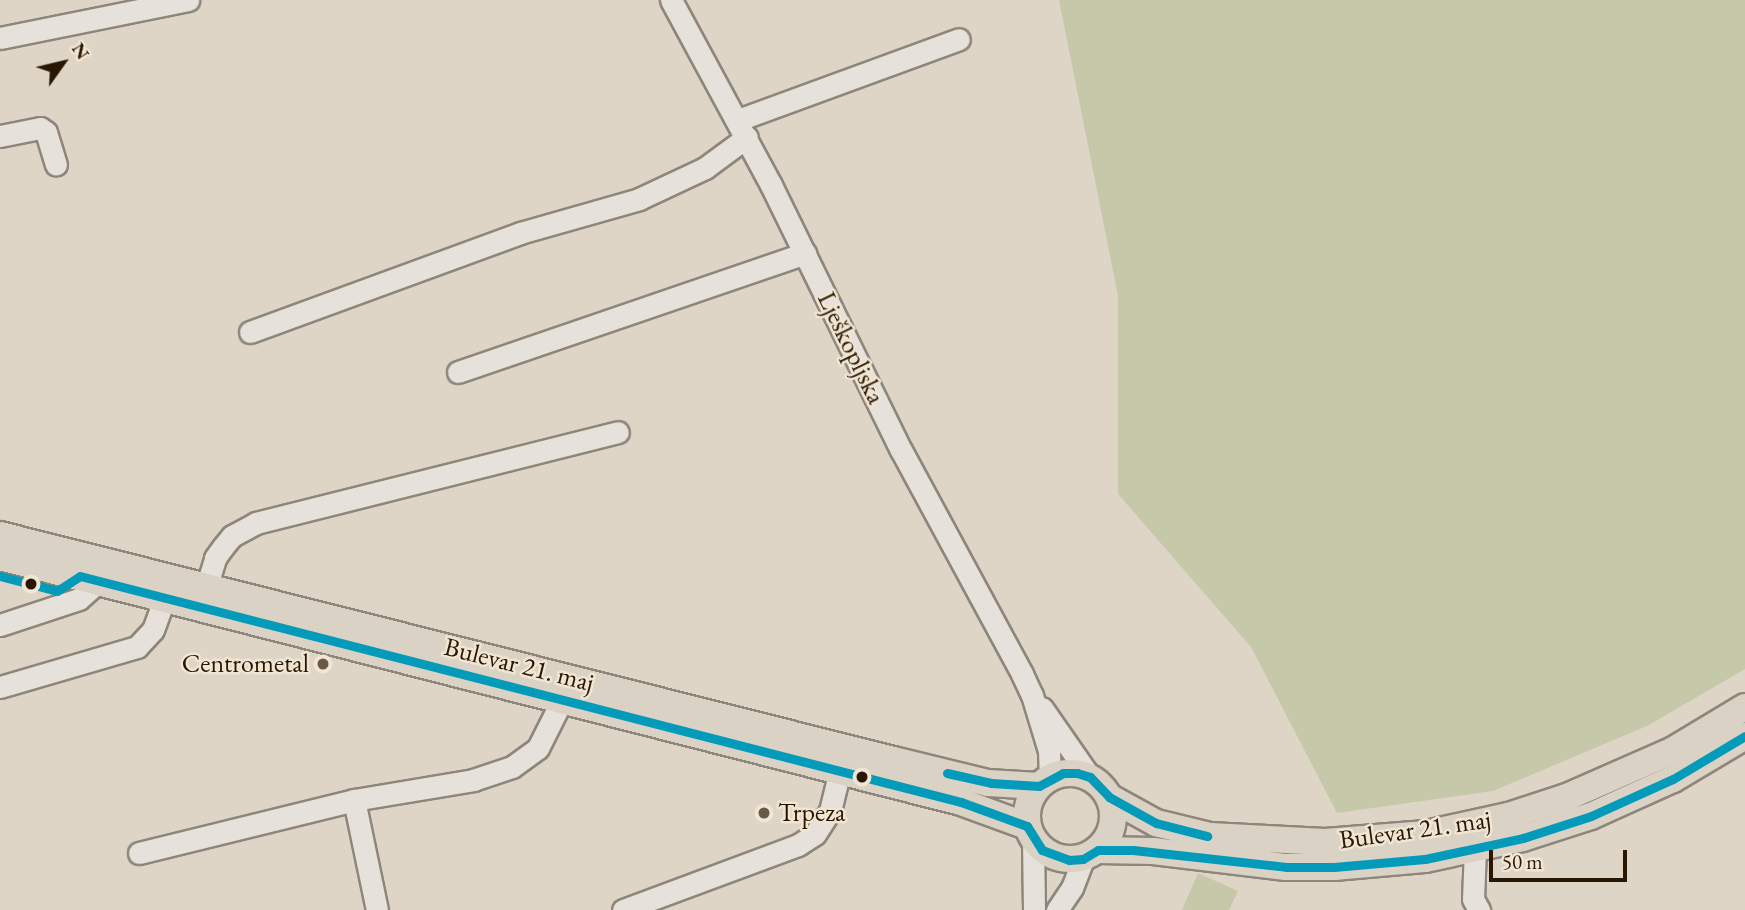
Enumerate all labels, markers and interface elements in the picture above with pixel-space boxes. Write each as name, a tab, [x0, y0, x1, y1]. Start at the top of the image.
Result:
north arrow	[28, 28, 98, 98]
text: N	[66, 38, 95, 64]
street label: Lješkopljska	[810, 287, 892, 409]
unlabelled marker	[24, 577, 38, 591]
street label: Bulevar 21. maj	[441, 631, 597, 699]
place label: Centrometal	[182, 648, 309, 680]
marker: Centrometal	[315, 656, 331, 672]
unlabelled marker	[855, 770, 869, 784]
place label: Trpeza	[778, 797, 845, 829]
street label: Bulevar 21. maj	[1337, 804, 1493, 856]
marker: Trpeza	[756, 805, 772, 821]
scale bar	[1493, 836, 1631, 880]
text: 50 m	[1502, 848, 1543, 875]

